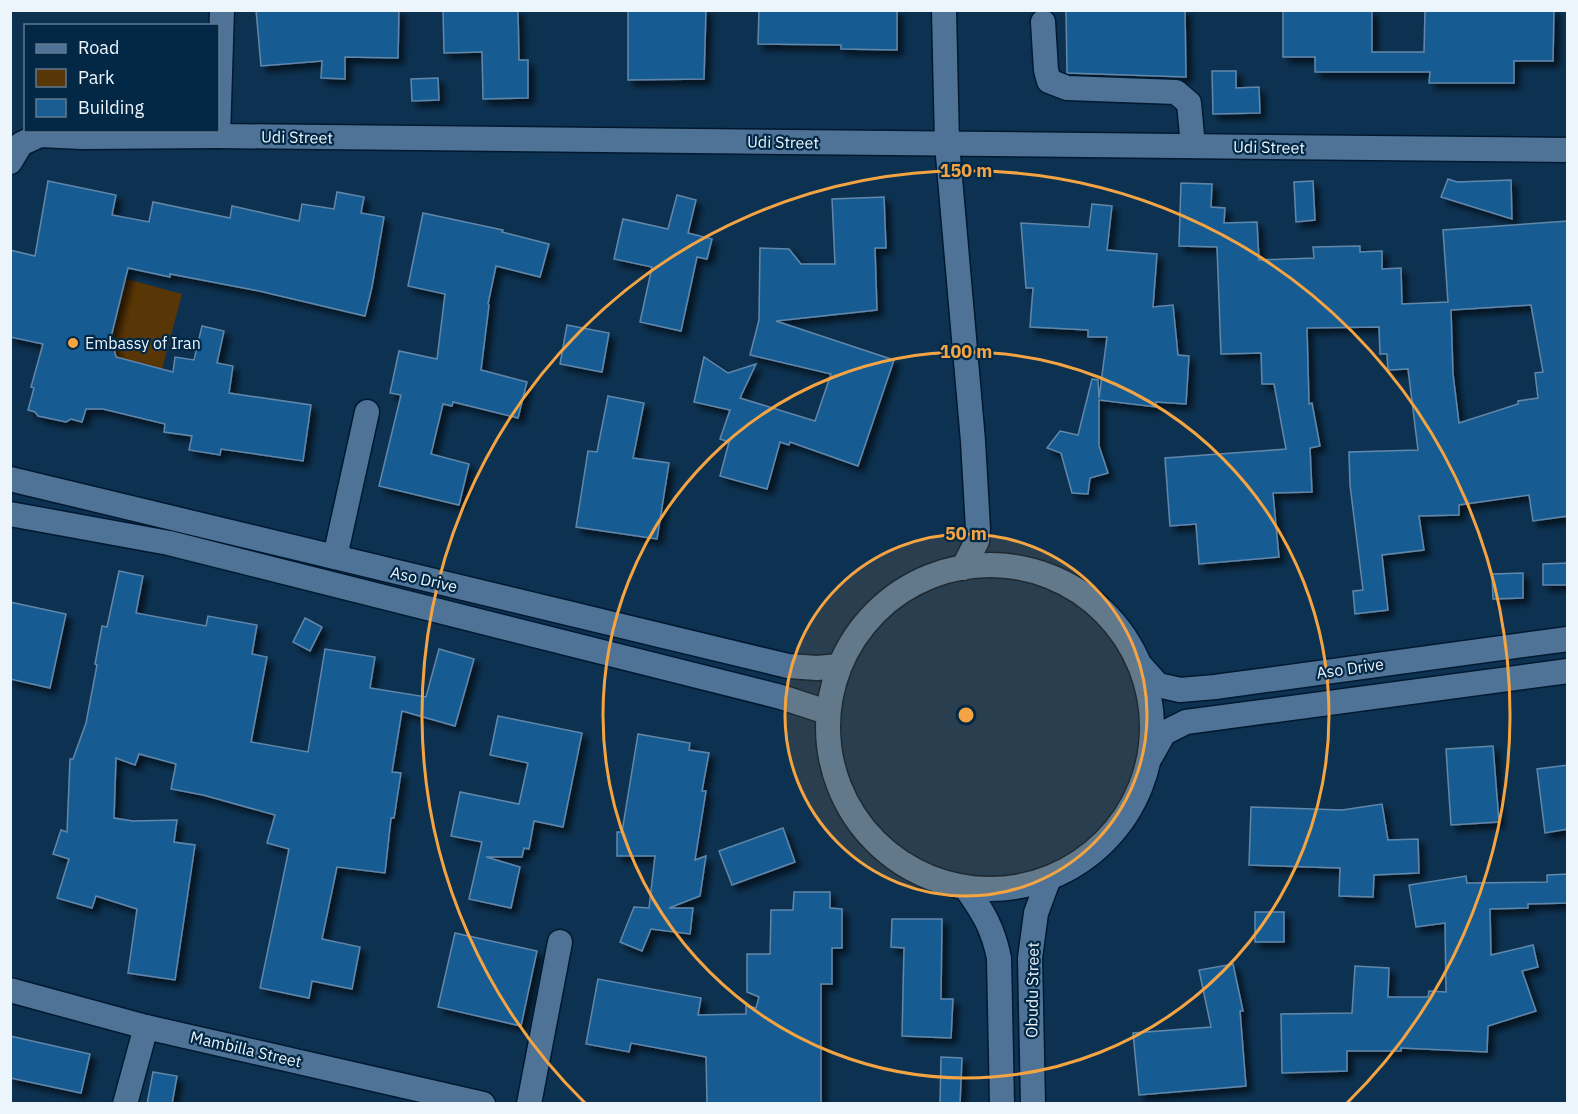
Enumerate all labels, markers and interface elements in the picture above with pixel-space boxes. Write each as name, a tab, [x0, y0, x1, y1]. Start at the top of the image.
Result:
legend	[24, 24, 219, 132]
text: Road	[78, 36, 119, 59]
text: Park	[78, 66, 115, 89]
text: Building	[78, 96, 145, 119]
street label: Udi Street	[261, 126, 333, 148]
street label: Udi Street	[747, 131, 819, 153]
street label: Udi Street	[1233, 136, 1305, 158]
text: 150 m	[940, 159, 992, 182]
place label: Embassy of Iran	[85, 333, 201, 353]
marker: Embassy of Iran	[66, 336, 80, 350]
text: 100 m	[940, 340, 992, 363]
text: 50 m	[945, 522, 987, 545]
street label: Aso Drive	[389, 562, 460, 596]
street label: Aso Drive	[1315, 653, 1385, 683]
centre of rings	[956, 705, 976, 725]
street label: Obudu Street	[1021, 942, 1043, 1038]
street label: Mambilla Street	[188, 1026, 304, 1072]

